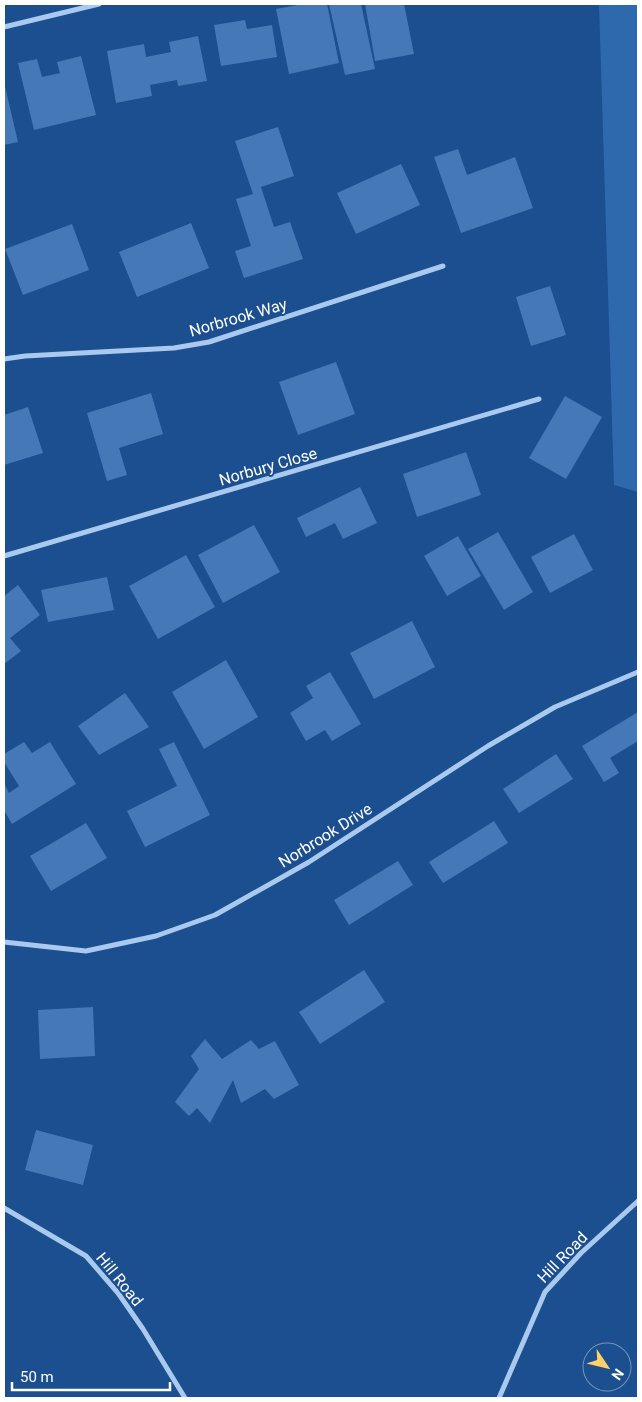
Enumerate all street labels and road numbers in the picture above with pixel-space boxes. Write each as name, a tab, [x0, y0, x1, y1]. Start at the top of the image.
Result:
street label: Norbrook Way	[187, 294, 290, 340]
street label: Norbury Close	[217, 443, 319, 490]
street label: Norbrook Drive	[275, 799, 375, 872]
street label: Hill Road	[533, 1228, 591, 1287]
street label: Hill Road	[92, 1249, 147, 1310]

